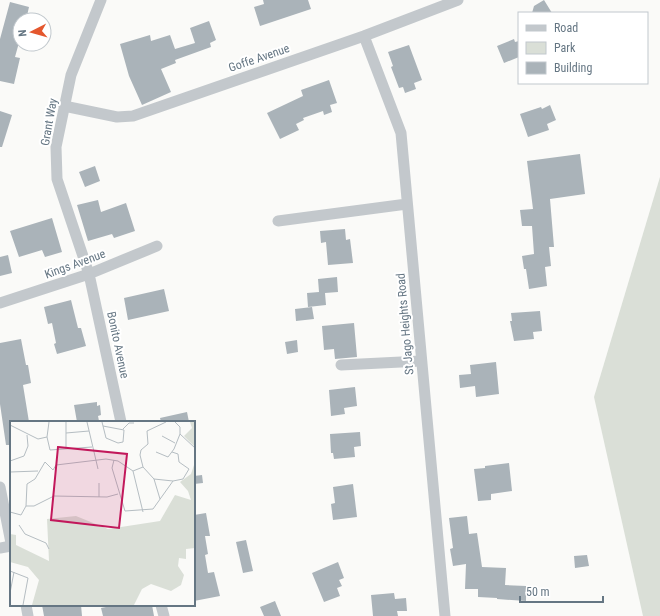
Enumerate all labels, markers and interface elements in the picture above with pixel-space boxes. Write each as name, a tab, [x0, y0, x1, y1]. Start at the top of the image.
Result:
north arrow	[12, 12, 52, 52]
legend	[518, 12, 648, 84]
text: Road	[554, 21, 578, 35]
text: N	[16, 29, 29, 37]
street label: Goffe Avenue	[227, 41, 292, 75]
text: Park	[554, 41, 576, 55]
text: Building	[554, 61, 592, 75]
street label: Grant Way	[38, 97, 60, 147]
street label: Kings Avenue	[43, 246, 108, 281]
street label: St Jago Heights Road	[394, 272, 416, 376]
street label: Bonito Avenue	[104, 310, 132, 380]
inset map	[10, 421, 195, 606]
scale bar	[520, 578, 603, 604]
text: 50 m	[526, 585, 550, 599]

